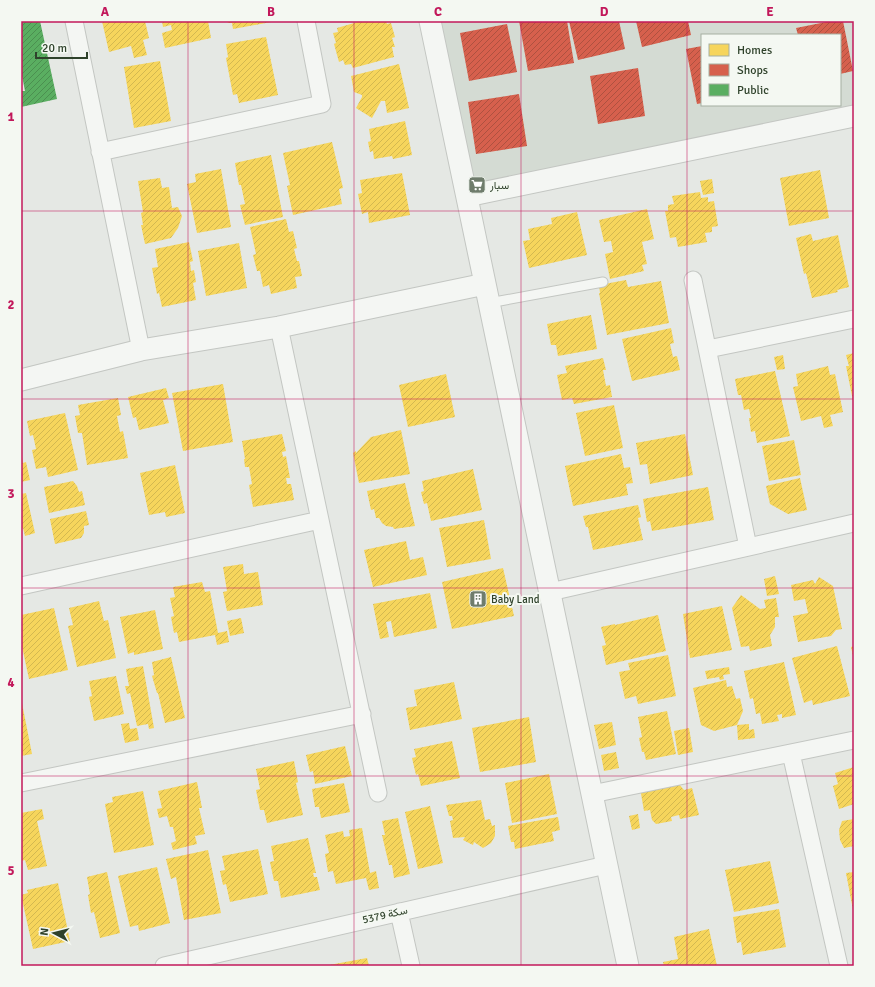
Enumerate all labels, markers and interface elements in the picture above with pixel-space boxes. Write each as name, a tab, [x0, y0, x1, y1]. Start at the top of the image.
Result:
text: A	[101, 4, 110, 20]
text: B	[267, 4, 275, 20]
text: C	[434, 4, 442, 20]
text: D	[600, 4, 609, 20]
text: E	[766, 4, 774, 20]
scale bar	[36, 34, 87, 60]
legend	[701, 34, 841, 106]
text: 20 m	[42, 41, 67, 56]
text: Homes	[737, 43, 772, 58]
text: Shops	[737, 63, 768, 78]
text: Public	[737, 83, 769, 98]
text: 1	[7, 109, 15, 125]
supermarket icon: سبار	[467, 175, 487, 195]
place label: سبار	[489, 179, 509, 192]
text: 2	[7, 297, 15, 313]
text: 3	[7, 486, 15, 502]
building icon: Baby Land	[468, 589, 488, 609]
place label: Baby Land	[491, 593, 540, 606]
text: 4	[7, 675, 15, 691]
text: 5	[7, 863, 15, 879]
street label: سكة 5379	[361, 903, 409, 927]
north arrow	[34, 913, 74, 953]
text: N	[38, 927, 51, 936]

